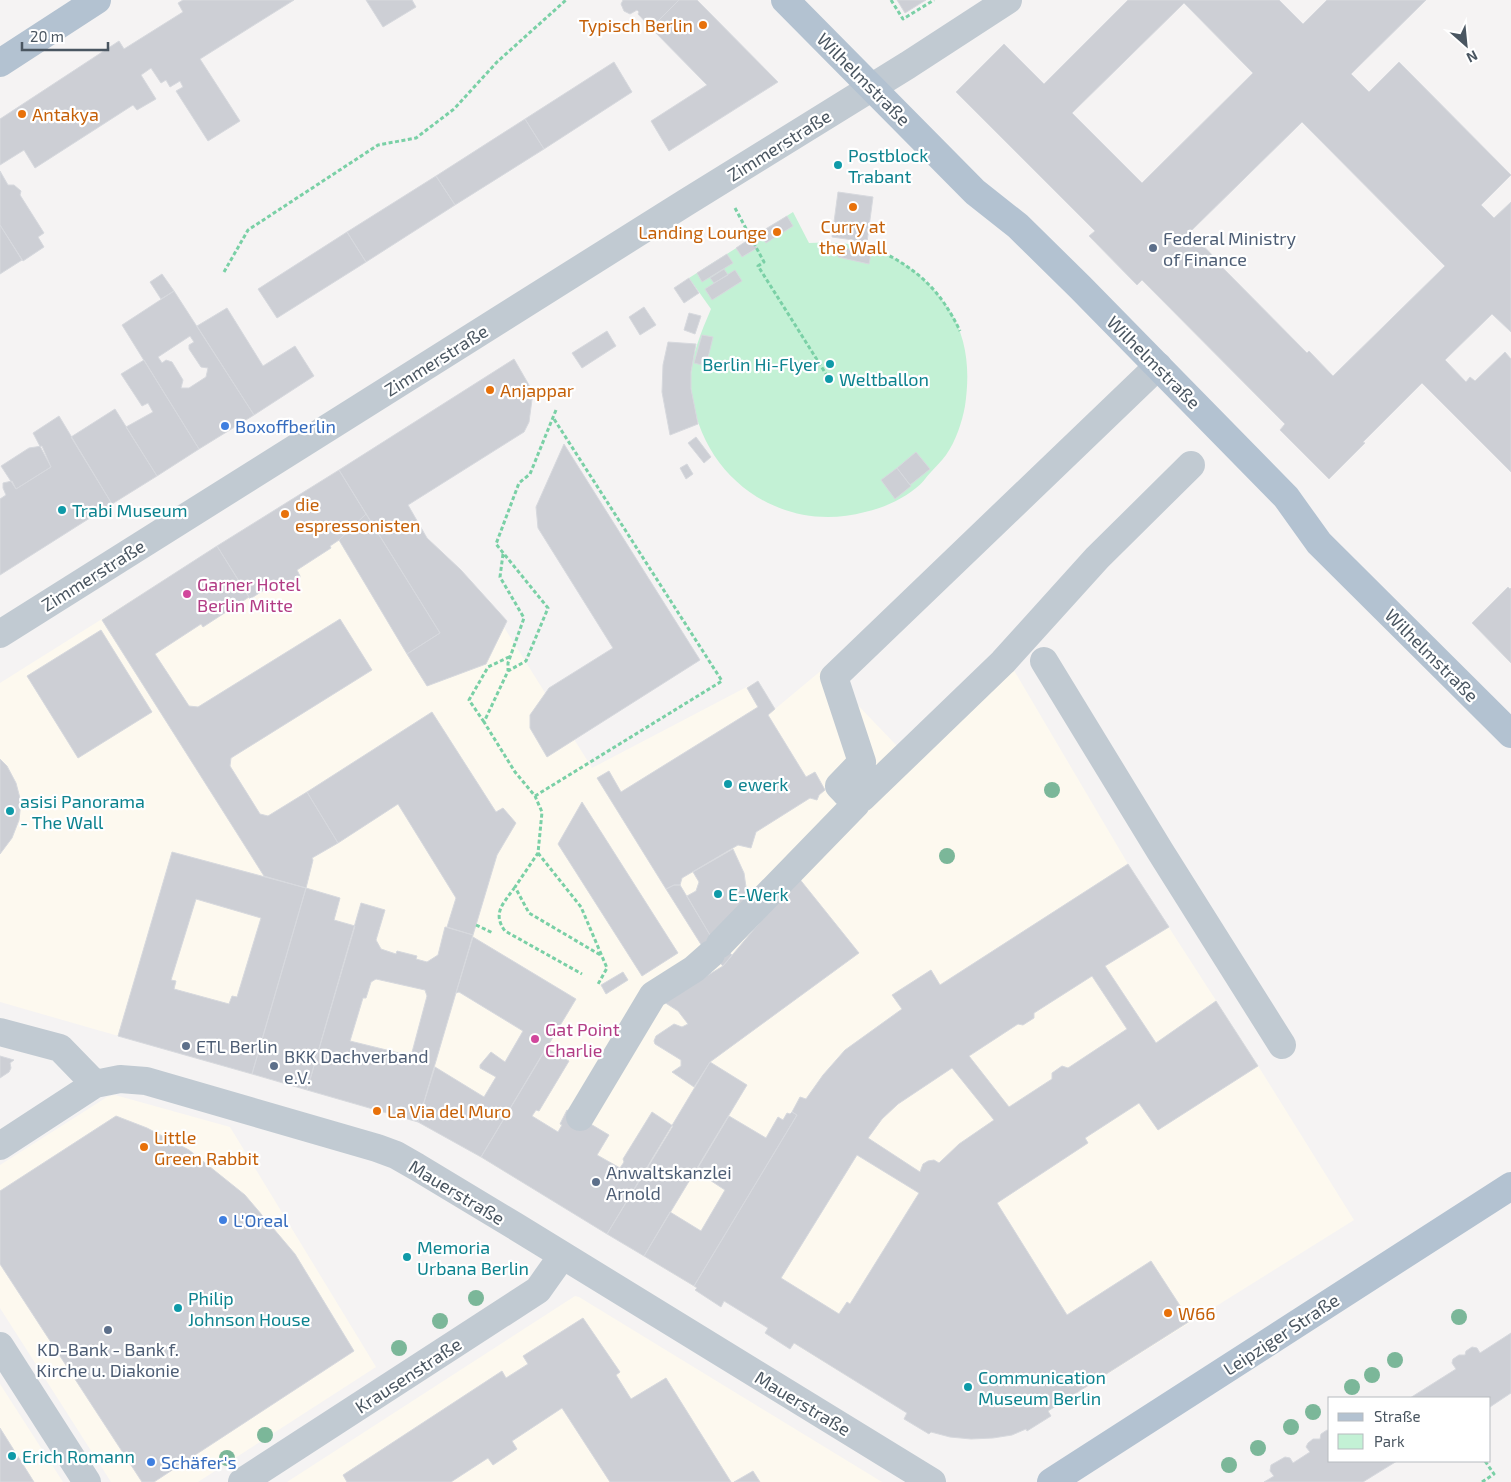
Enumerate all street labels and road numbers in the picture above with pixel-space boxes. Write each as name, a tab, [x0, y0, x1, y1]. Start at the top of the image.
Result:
street label: Wilhelmstraße	[813, 28, 915, 130]
street label: Zimmerstraße	[723, 104, 835, 186]
street label: Wilhelmstraße	[1103, 311, 1205, 413]
street label: Zimmerstraße	[380, 319, 492, 401]
street label: Zimmerstraße	[37, 534, 149, 616]
street label: Wilhelmstraße	[1381, 604, 1483, 706]
street label: Mauerstraße	[405, 1155, 509, 1229]
street label: Leipziger Straße	[1219, 1288, 1343, 1380]
street label: Krausenstraße	[351, 1333, 465, 1417]
street label: Mauerstraße	[751, 1366, 855, 1440]

